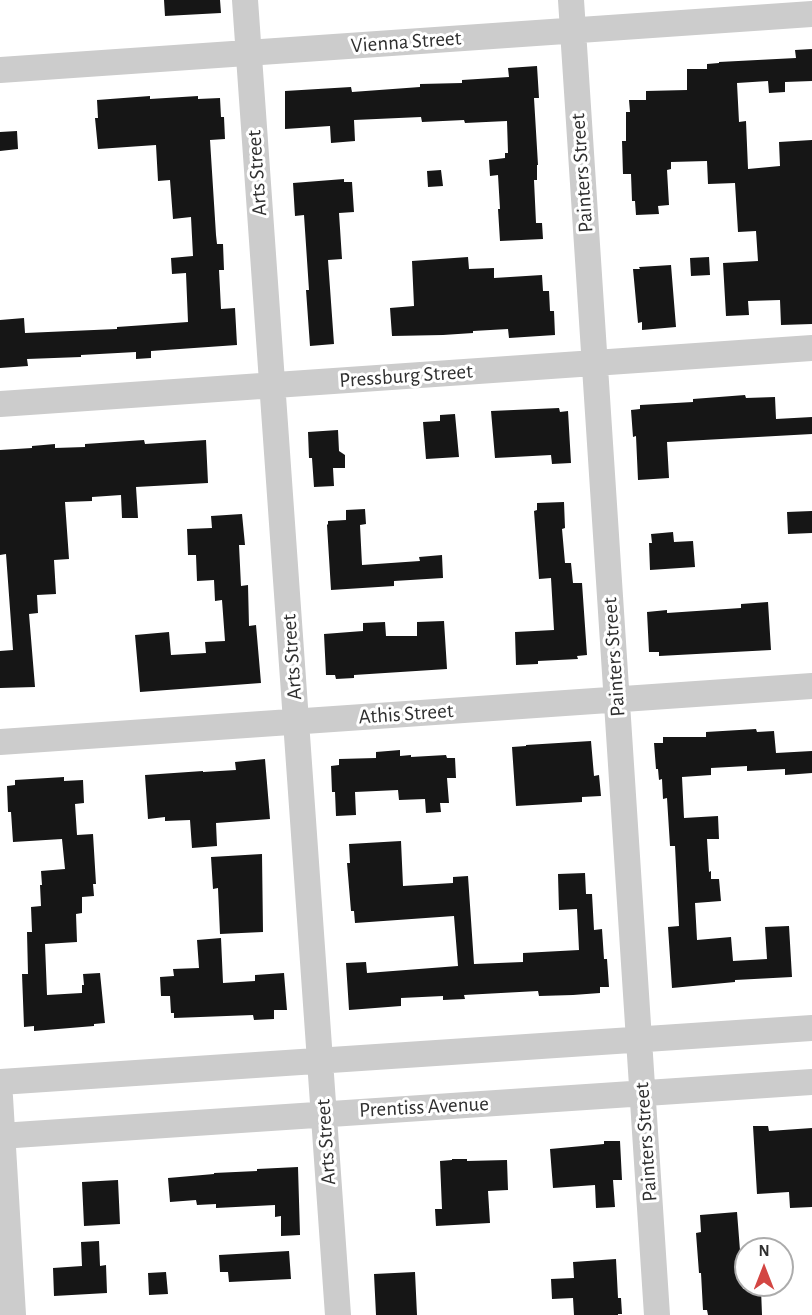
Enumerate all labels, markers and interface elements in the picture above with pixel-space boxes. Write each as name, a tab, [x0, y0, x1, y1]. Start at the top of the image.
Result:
street label: Vienna Street	[350, 26, 462, 58]
street label: Painters Street	[565, 113, 599, 233]
street label: Arts Street	[241, 129, 273, 217]
street label: Pressburg Street	[338, 359, 474, 393]
street label: Painters Street	[597, 597, 631, 717]
street label: Arts Street	[276, 613, 308, 701]
street label: Athis Street	[358, 698, 454, 730]
street label: Painters Street	[629, 1082, 663, 1202]
street label: Prentiss Avenue	[358, 1091, 490, 1123]
street label: Arts Street	[310, 1098, 342, 1186]
north arrow	[734, 1237, 794, 1297]
text: N	[758, 1243, 770, 1259]

